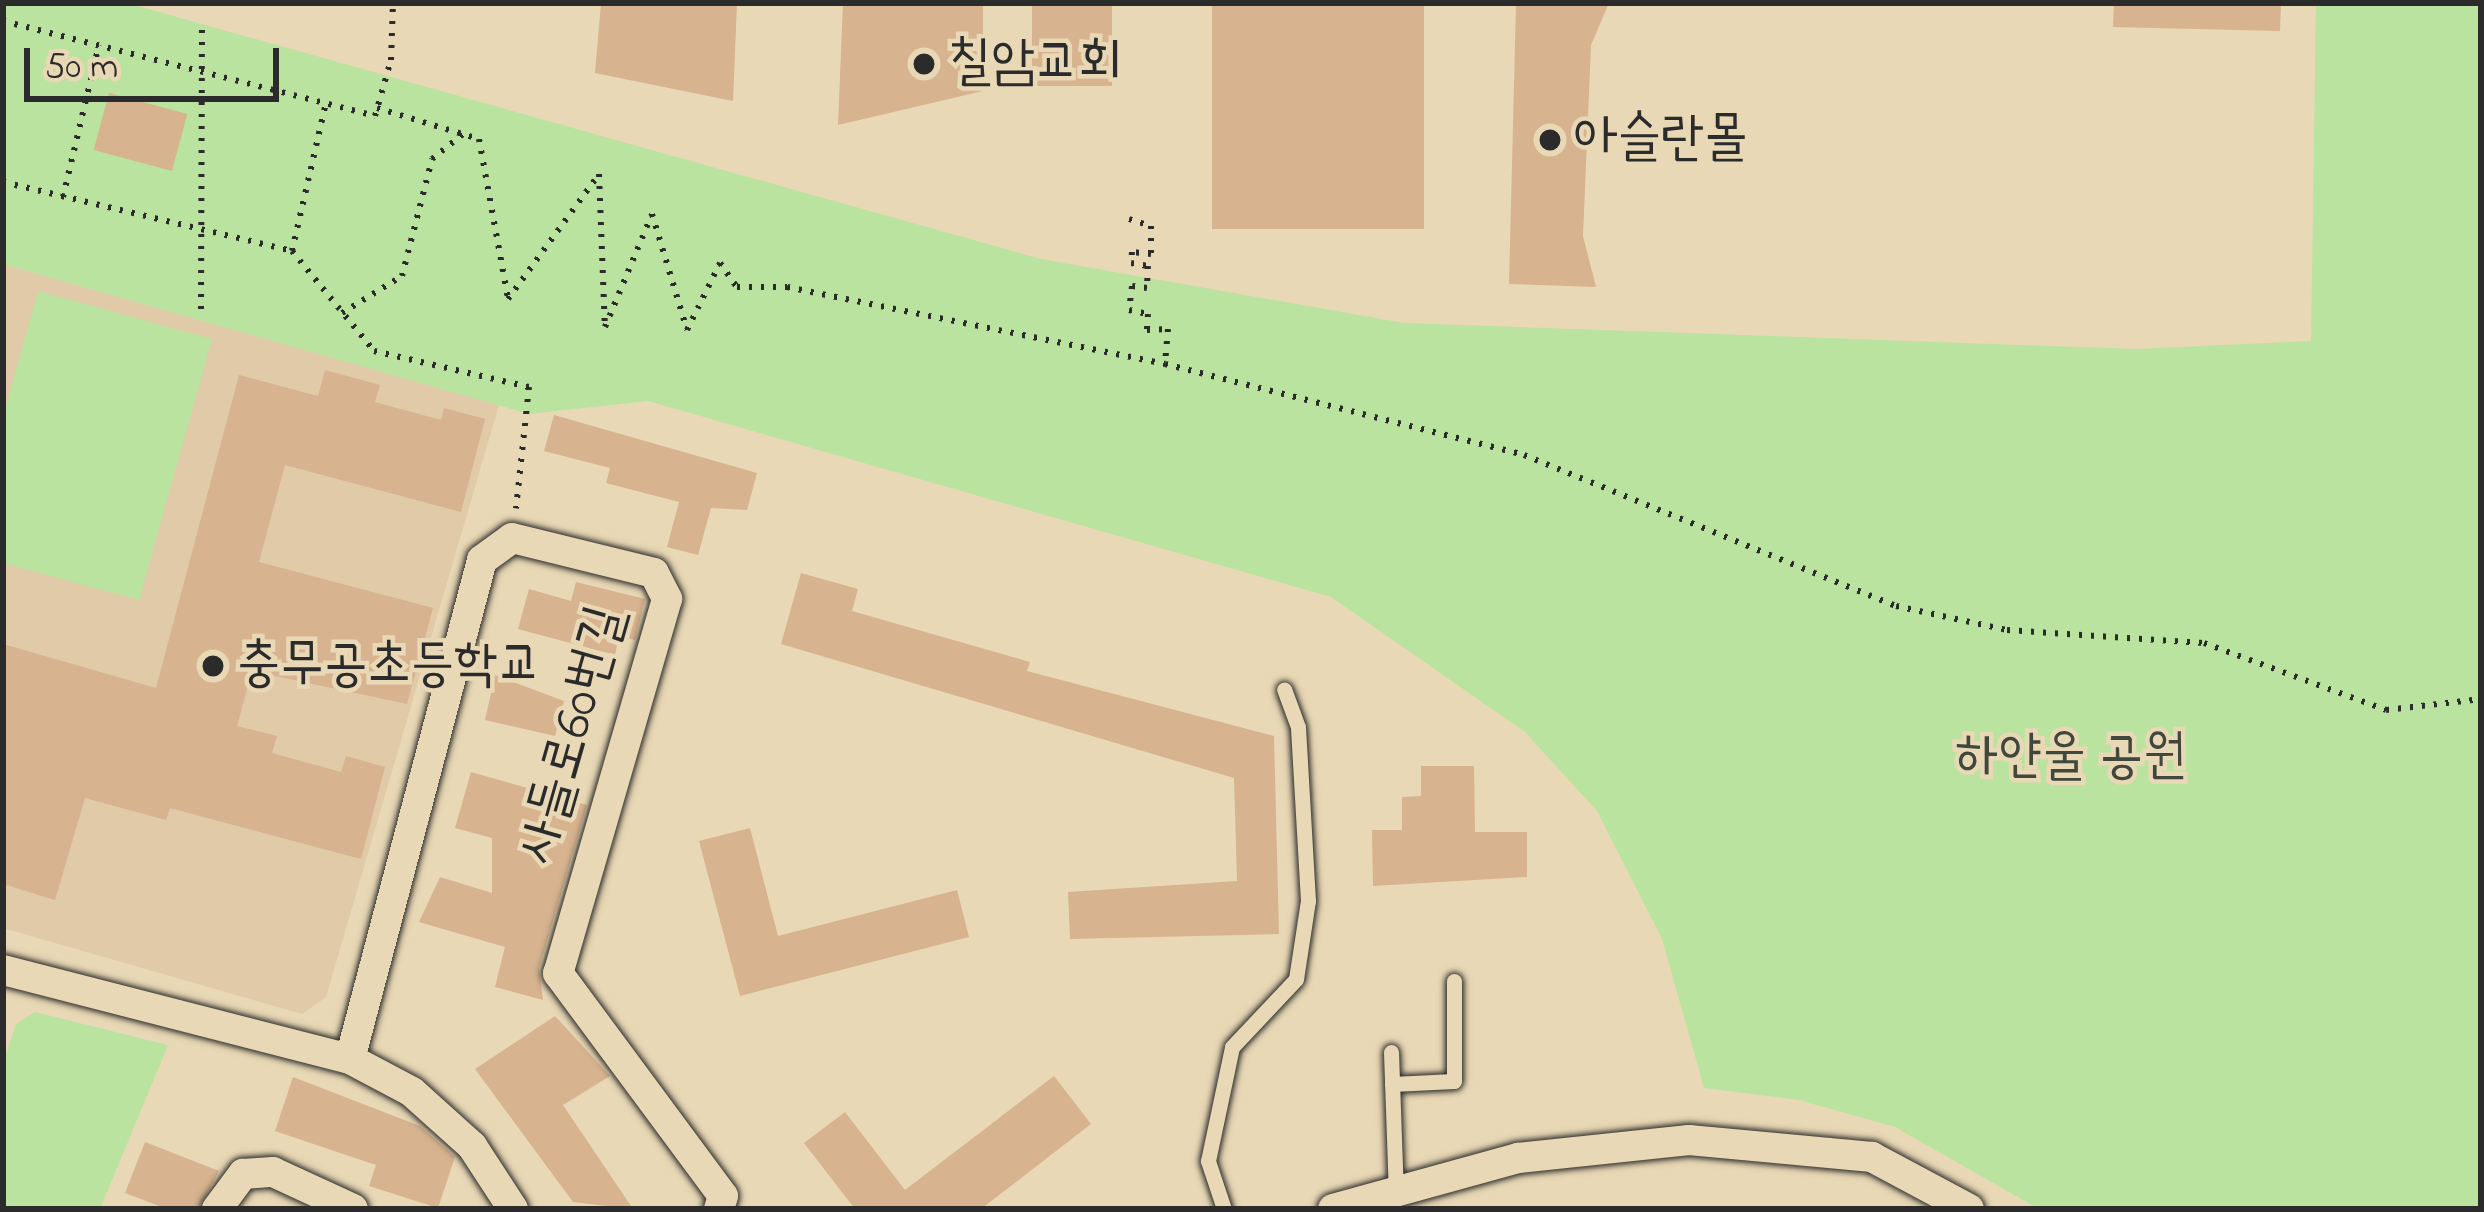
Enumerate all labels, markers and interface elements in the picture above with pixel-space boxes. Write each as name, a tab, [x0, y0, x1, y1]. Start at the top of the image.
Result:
scale bar	[30, 24, 285, 98]
place label: 칠암교회	[948, 32, 1122, 96]
text: 50 m	[45, 42, 118, 95]
marker: 칠암교회	[911, 51, 937, 77]
place label: 아슬란몰	[1574, 108, 1748, 172]
marker: 아슬란몰	[1537, 127, 1563, 153]
street label: 사들로60번길	[505, 599, 641, 871]
place label: 충무공초등학교	[237, 634, 541, 698]
marker: 충무공초등학교	[200, 653, 226, 679]
park label: 하얀울 공원	[1956, 726, 2186, 790]

